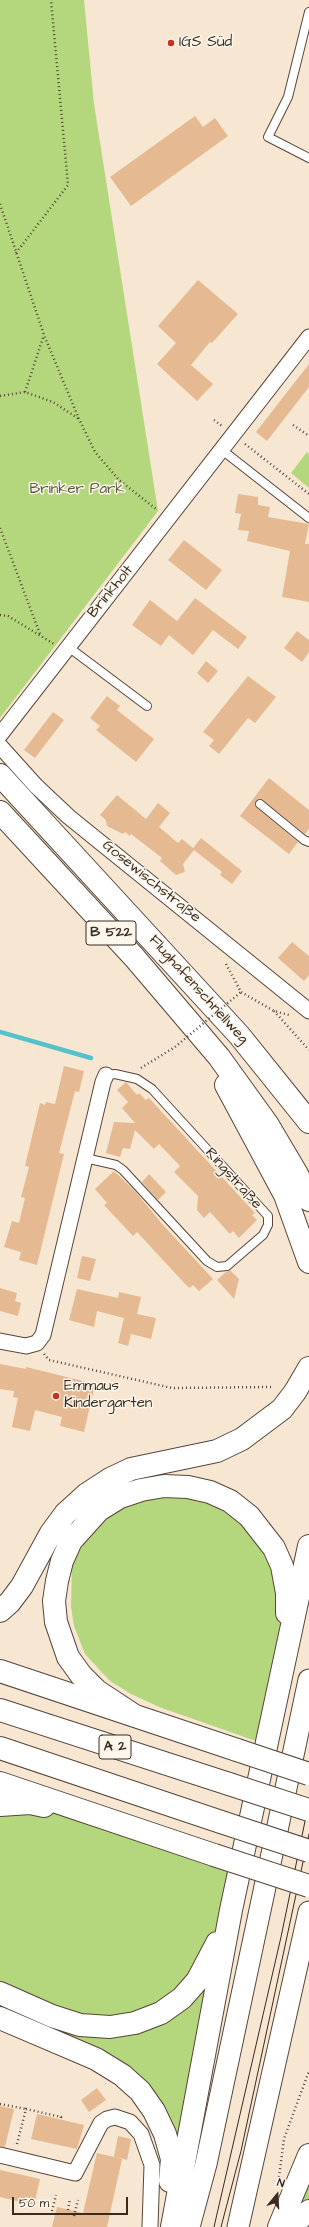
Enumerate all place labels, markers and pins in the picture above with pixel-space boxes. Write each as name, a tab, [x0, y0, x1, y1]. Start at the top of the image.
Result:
place label: IGS Süd	[179, 34, 232, 52]
marker: IGS Süd	[166, 38, 176, 48]
place label: Emmaus Kindergarten	[64, 1378, 152, 1413]
marker: Emmaus Kindergarten	[51, 1391, 61, 1401]

